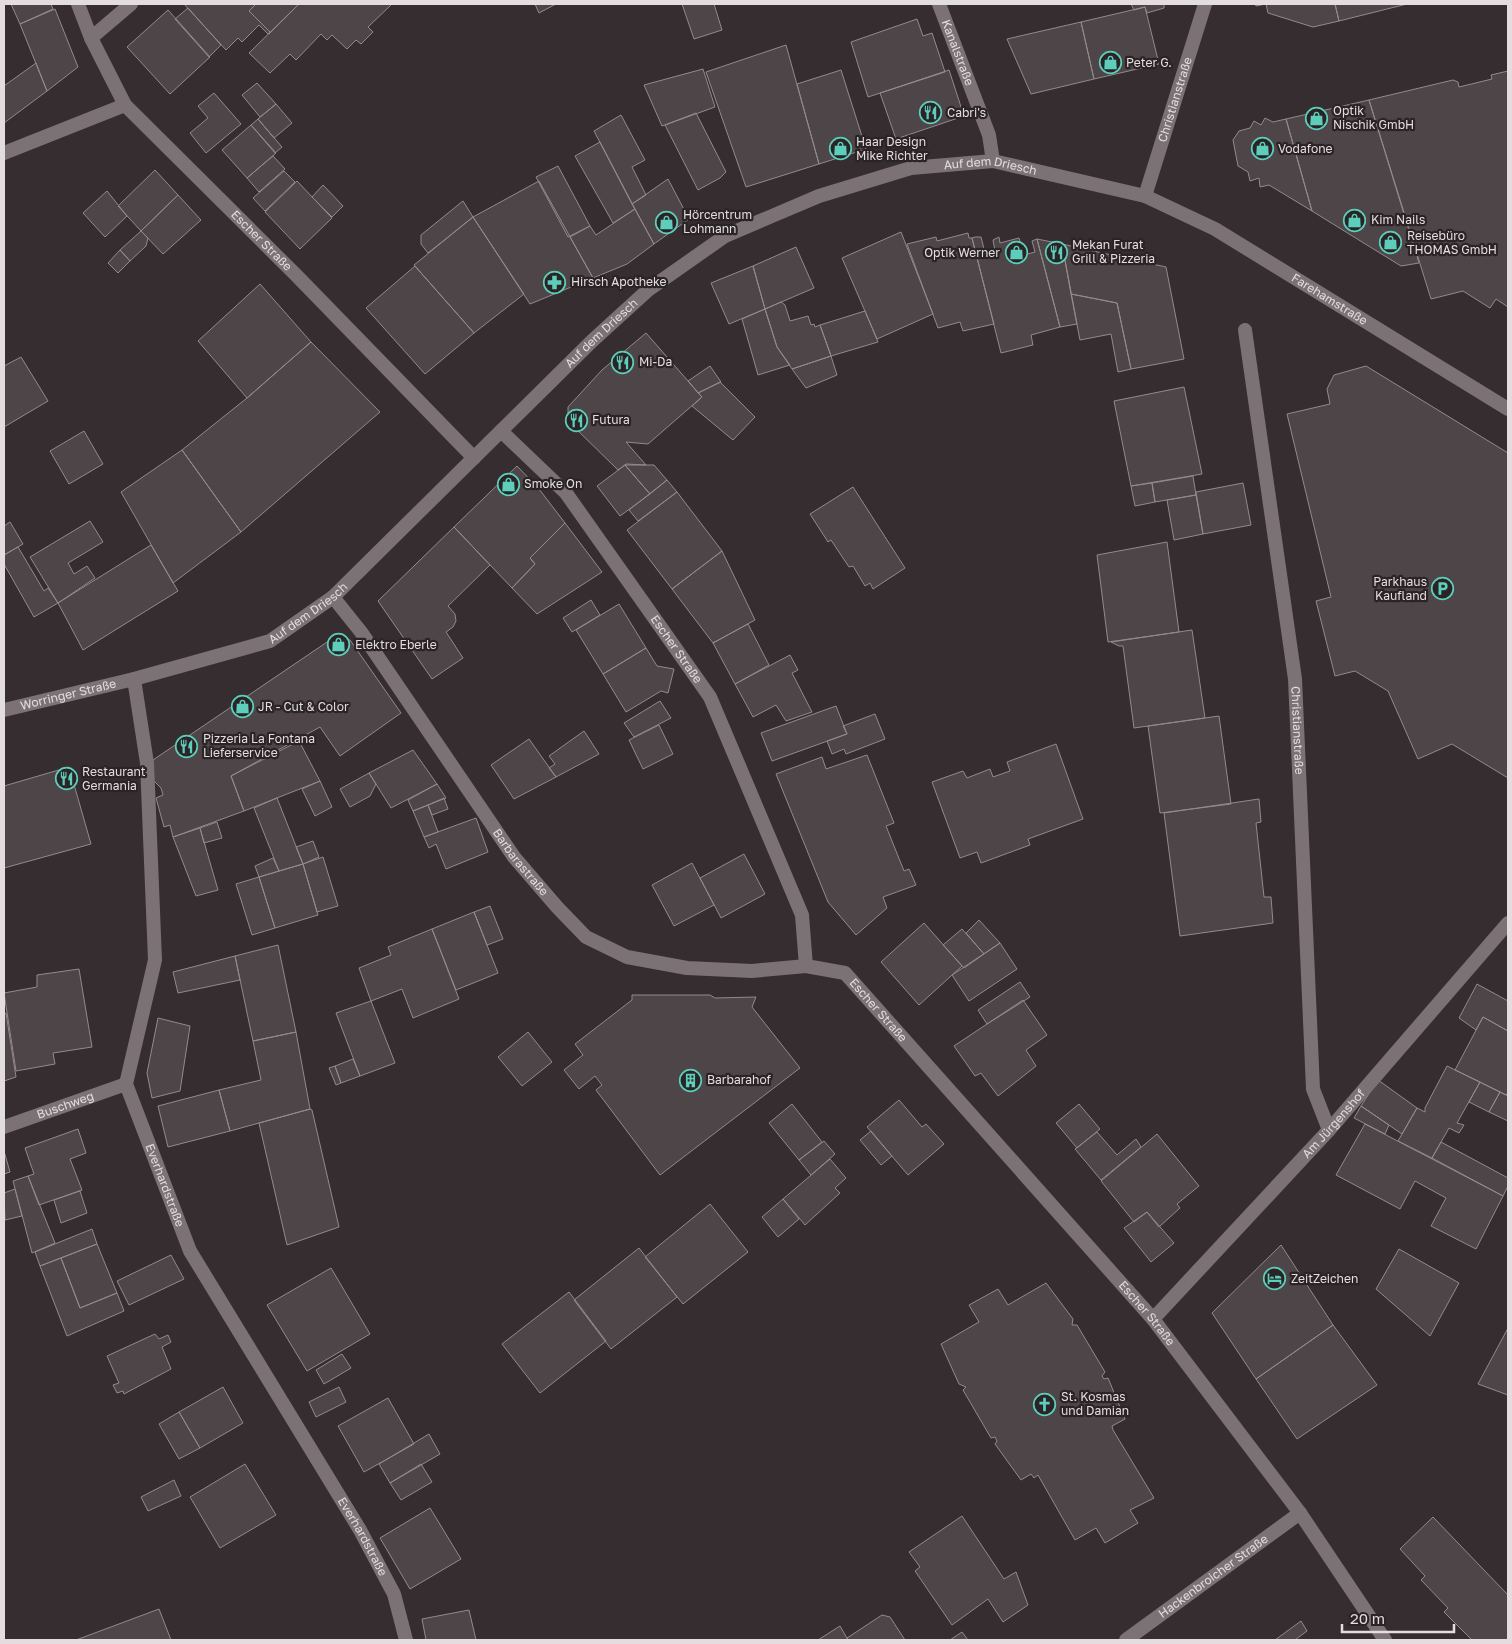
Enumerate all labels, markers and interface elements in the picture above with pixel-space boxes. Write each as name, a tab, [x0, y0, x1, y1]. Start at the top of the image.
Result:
street label: Kanalstraße	[939, 17, 977, 88]
shop icon: Peter G.	[1098, 51, 1122, 75]
place label: Peter G.	[1126, 55, 1172, 70]
street label: Christianstraße	[1154, 55, 1195, 144]
restaurant icon: Cabri's	[919, 101, 943, 125]
place label: Optik Nischik GmbH	[1333, 103, 1414, 132]
place label: Cabri's	[947, 105, 986, 120]
shop icon: Optik Nischik GmbH	[1305, 106, 1329, 130]
place label: Haar Design Mike Richter	[856, 134, 928, 163]
shop icon: Haar Design Mike Richter	[828, 137, 852, 161]
shop icon: Vodafone	[1250, 137, 1274, 161]
place label: Vodafone	[1278, 141, 1333, 156]
street label: Auf dem Driesch	[943, 153, 1038, 178]
street label: Escher Straße	[228, 207, 295, 274]
place label: Hörcentrum Lohmann	[683, 207, 752, 236]
shop icon: Kim Nails	[1343, 208, 1367, 232]
shop icon: Hörcentrum Lohmann	[655, 210, 679, 234]
place label: Kim Nails	[1371, 212, 1425, 227]
place label: Reisebüro THOMAS GmbH	[1407, 228, 1497, 257]
shop icon: Reisebüro THOMAS GmbH	[1379, 231, 1403, 255]
place label: Mekan Furat Grill & Pizzeria	[1072, 237, 1155, 266]
restaurant icon: Mekan Furat Grill & Pizzeria	[1044, 240, 1068, 264]
shop icon: Optik Werner	[1004, 241, 1028, 265]
place label: Optik Werner	[924, 245, 1000, 260]
pharmacy icon: Hirsch Apotheke	[543, 270, 567, 294]
street label: Farehamstraße	[1289, 270, 1371, 328]
place label: Hirsch Apotheke	[571, 274, 667, 289]
street label: Auf dem Driesch	[562, 295, 640, 371]
restaurant icon: Mi-Da	[611, 350, 635, 374]
place label: Mi-Da	[639, 354, 672, 369]
restaurant icon: Futura	[564, 408, 588, 432]
place label: Futura	[592, 412, 630, 427]
shop icon: Smoke On	[496, 472, 520, 496]
place label: Smoke On	[524, 476, 582, 491]
place label: Parkhaus Kaufland	[1373, 574, 1427, 603]
parking icon: Parkhaus Kaufland	[1431, 577, 1455, 601]
street label: Auf dem Driesch	[266, 579, 350, 647]
street label: Escher Straße	[648, 612, 706, 686]
shop icon: Elektro Eberle	[327, 633, 351, 657]
place label: Elektro Eberle	[355, 637, 437, 652]
street label: Worringer Straße	[19, 676, 117, 713]
street label: Christianstraße	[1288, 686, 1307, 775]
shop icon: JR - Cut & Color	[230, 695, 254, 719]
place label: JR - Cut & Color	[258, 699, 349, 714]
place label: Pizzeria La Fontana Lieferservice	[203, 731, 315, 760]
restaurant icon: Pizzeria La Fontana Lieferservice	[175, 734, 199, 758]
place label: Restaurant Germania	[82, 764, 146, 793]
restaurant icon: Restaurant Germania	[54, 767, 78, 791]
street label: Barbarastraße	[490, 825, 552, 899]
street label: Escher Straße	[846, 975, 911, 1045]
building icon: Barbarahof	[679, 1068, 703, 1092]
place label: Barbarahof	[707, 1072, 771, 1087]
street label: Am Jürgenshof	[1299, 1085, 1368, 1161]
street label: Buschweg	[35, 1088, 96, 1122]
street label: Everhardstraße	[143, 1141, 188, 1229]
hotel icon: ZeitZeichen	[1263, 1267, 1287, 1291]
place label: ZeitZeichen	[1291, 1271, 1358, 1286]
street label: Escher Straße	[1116, 1278, 1178, 1348]
place label: St. Kosmas und Damian	[1061, 1389, 1129, 1418]
church icon: St. Kosmas und Damian	[1033, 1392, 1057, 1416]
street label: Everhardstraße	[335, 1494, 391, 1578]
street label: Hackenbroicher Straße	[1155, 1531, 1271, 1621]
scale bar	[1342, 1602, 1454, 1634]
text: 20 m	[1350, 1609, 1385, 1627]

